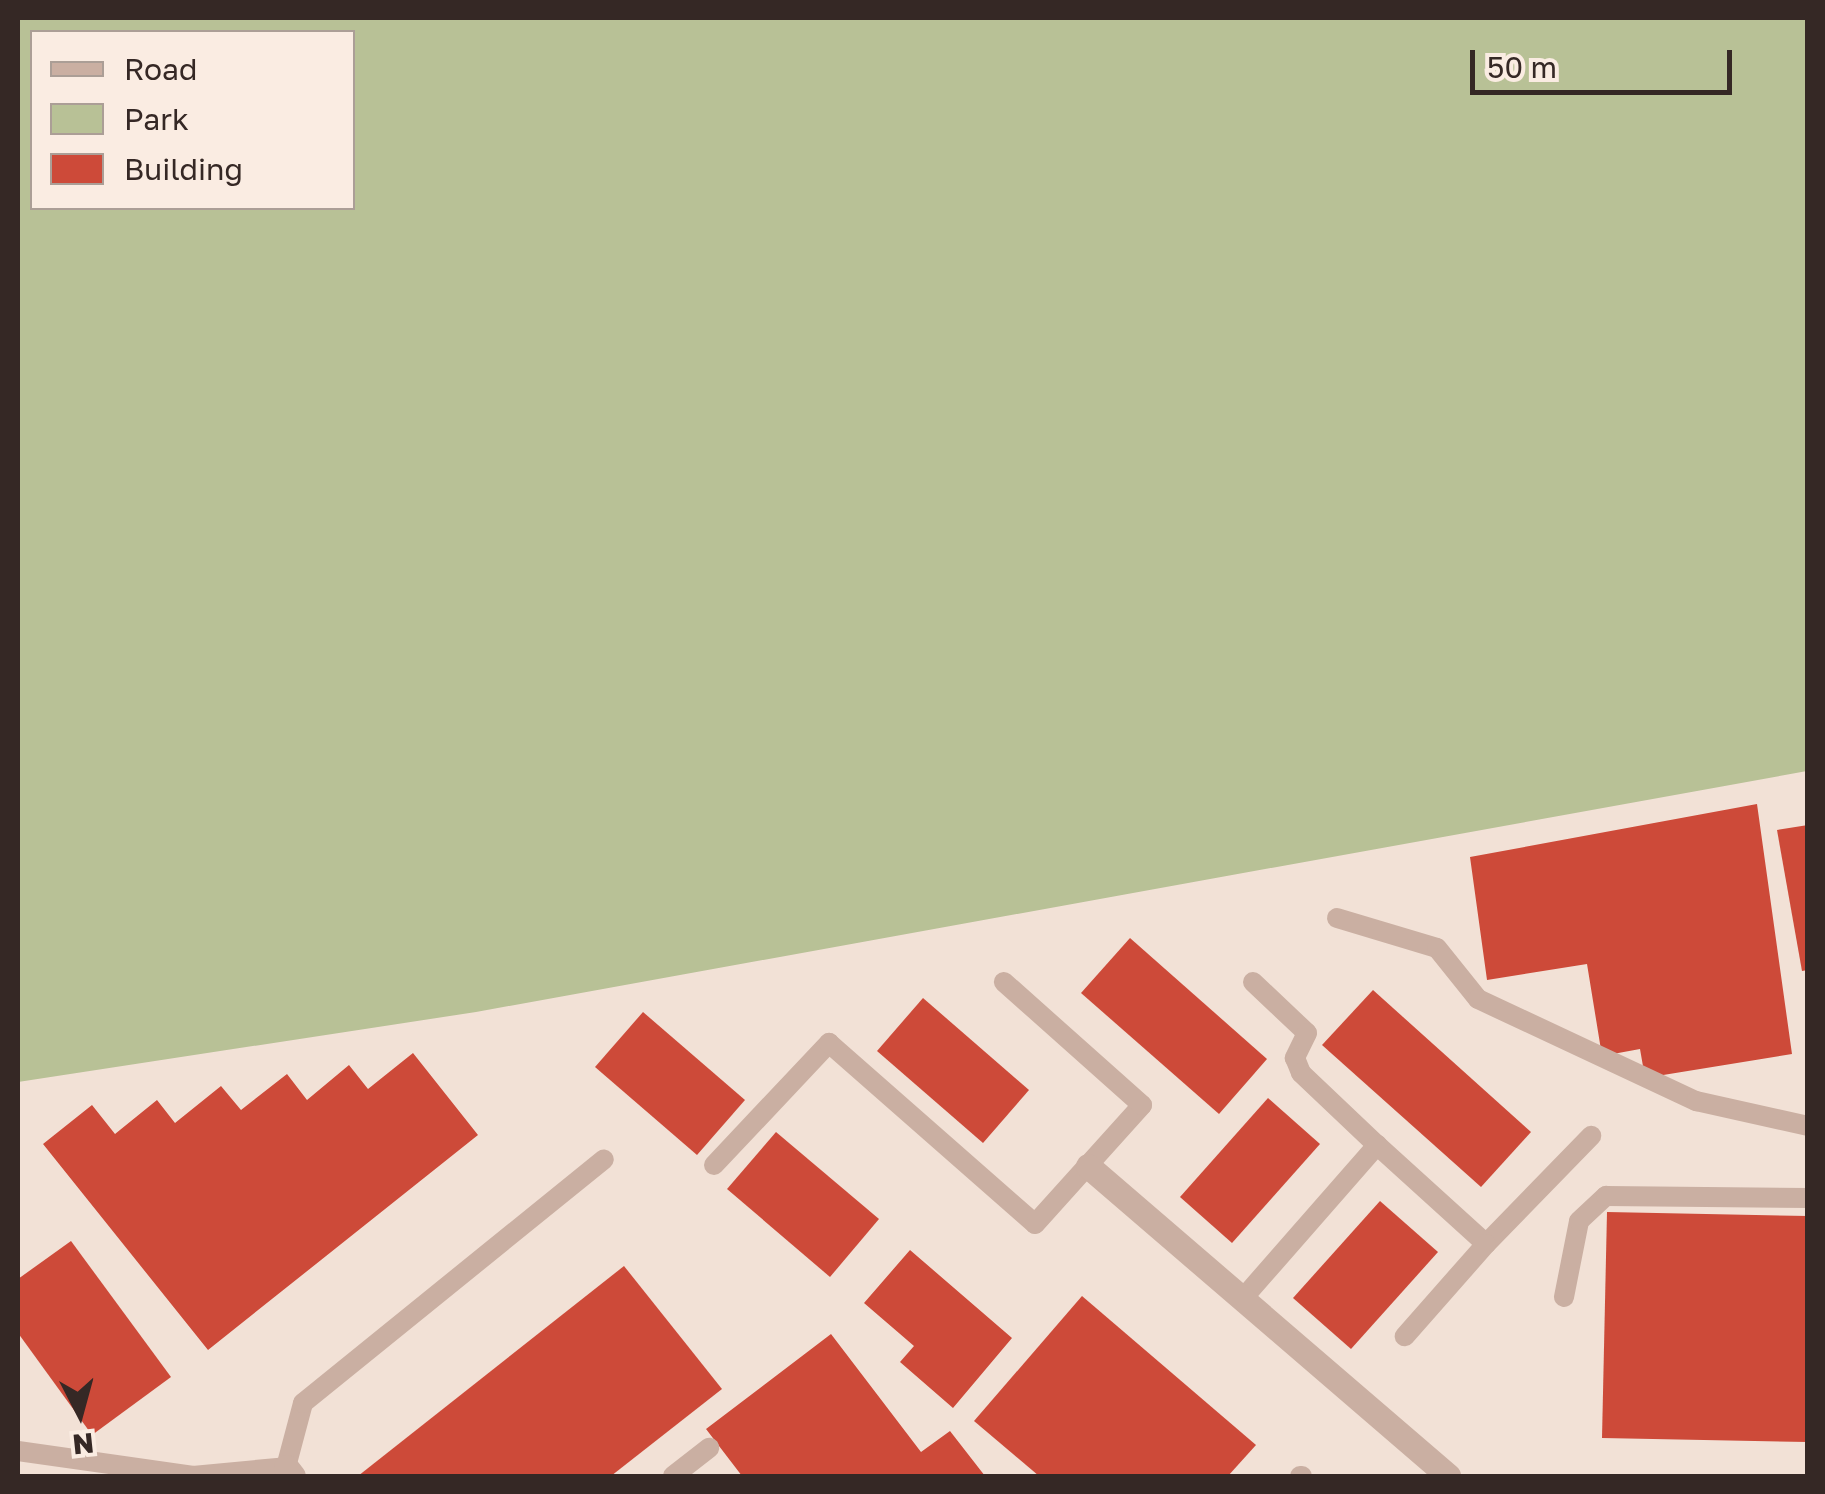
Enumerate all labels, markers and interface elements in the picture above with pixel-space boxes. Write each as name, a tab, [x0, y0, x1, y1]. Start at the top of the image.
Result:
legend	[30, 30, 355, 210]
scale bar	[1475, 30, 1738, 92]
text: 50 m	[1487, 49, 1557, 85]
text: Road	[124, 51, 198, 87]
text: Park	[124, 101, 189, 137]
text: Building	[124, 151, 243, 187]
north arrow	[30, 1364, 130, 1464]
text: N	[71, 1427, 95, 1462]

